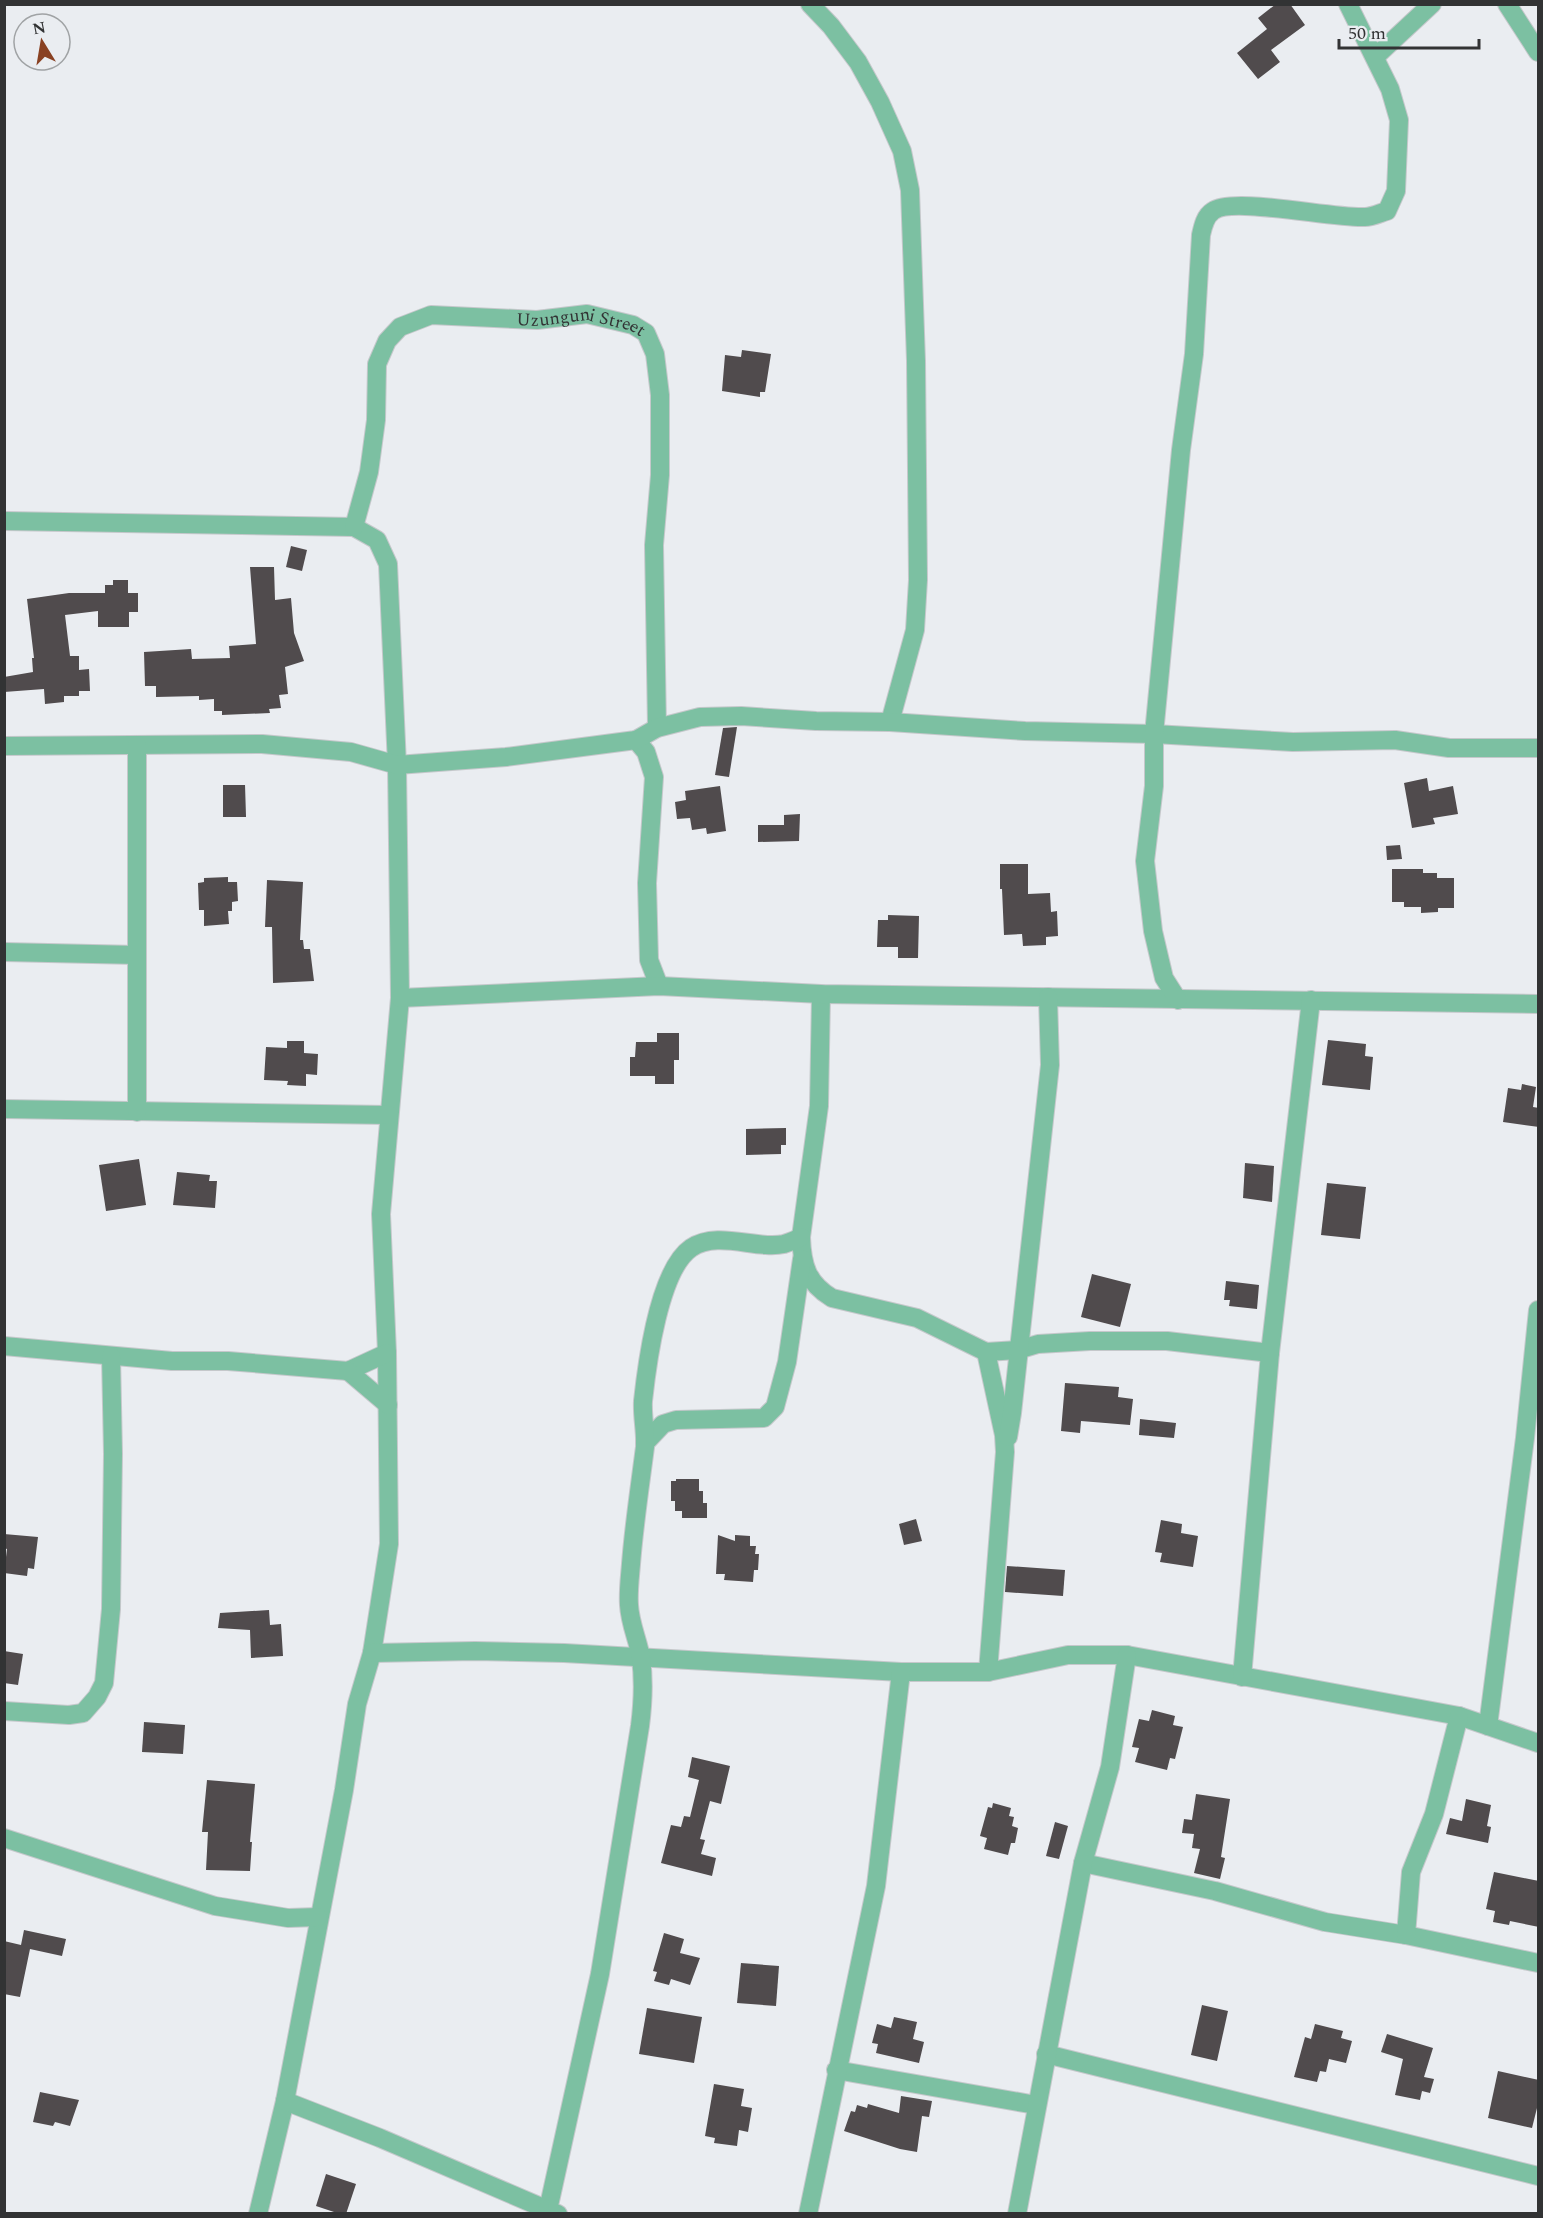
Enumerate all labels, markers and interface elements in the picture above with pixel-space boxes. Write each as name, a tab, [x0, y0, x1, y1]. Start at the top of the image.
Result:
north arrow	[12, 12, 72, 72]
scale bar	[1339, 12, 1478, 50]
text: N	[31, 15, 48, 41]
text: 50 m	[1348, 20, 1386, 47]
street label: Uzunguni Street	[516, 301, 651, 344]

